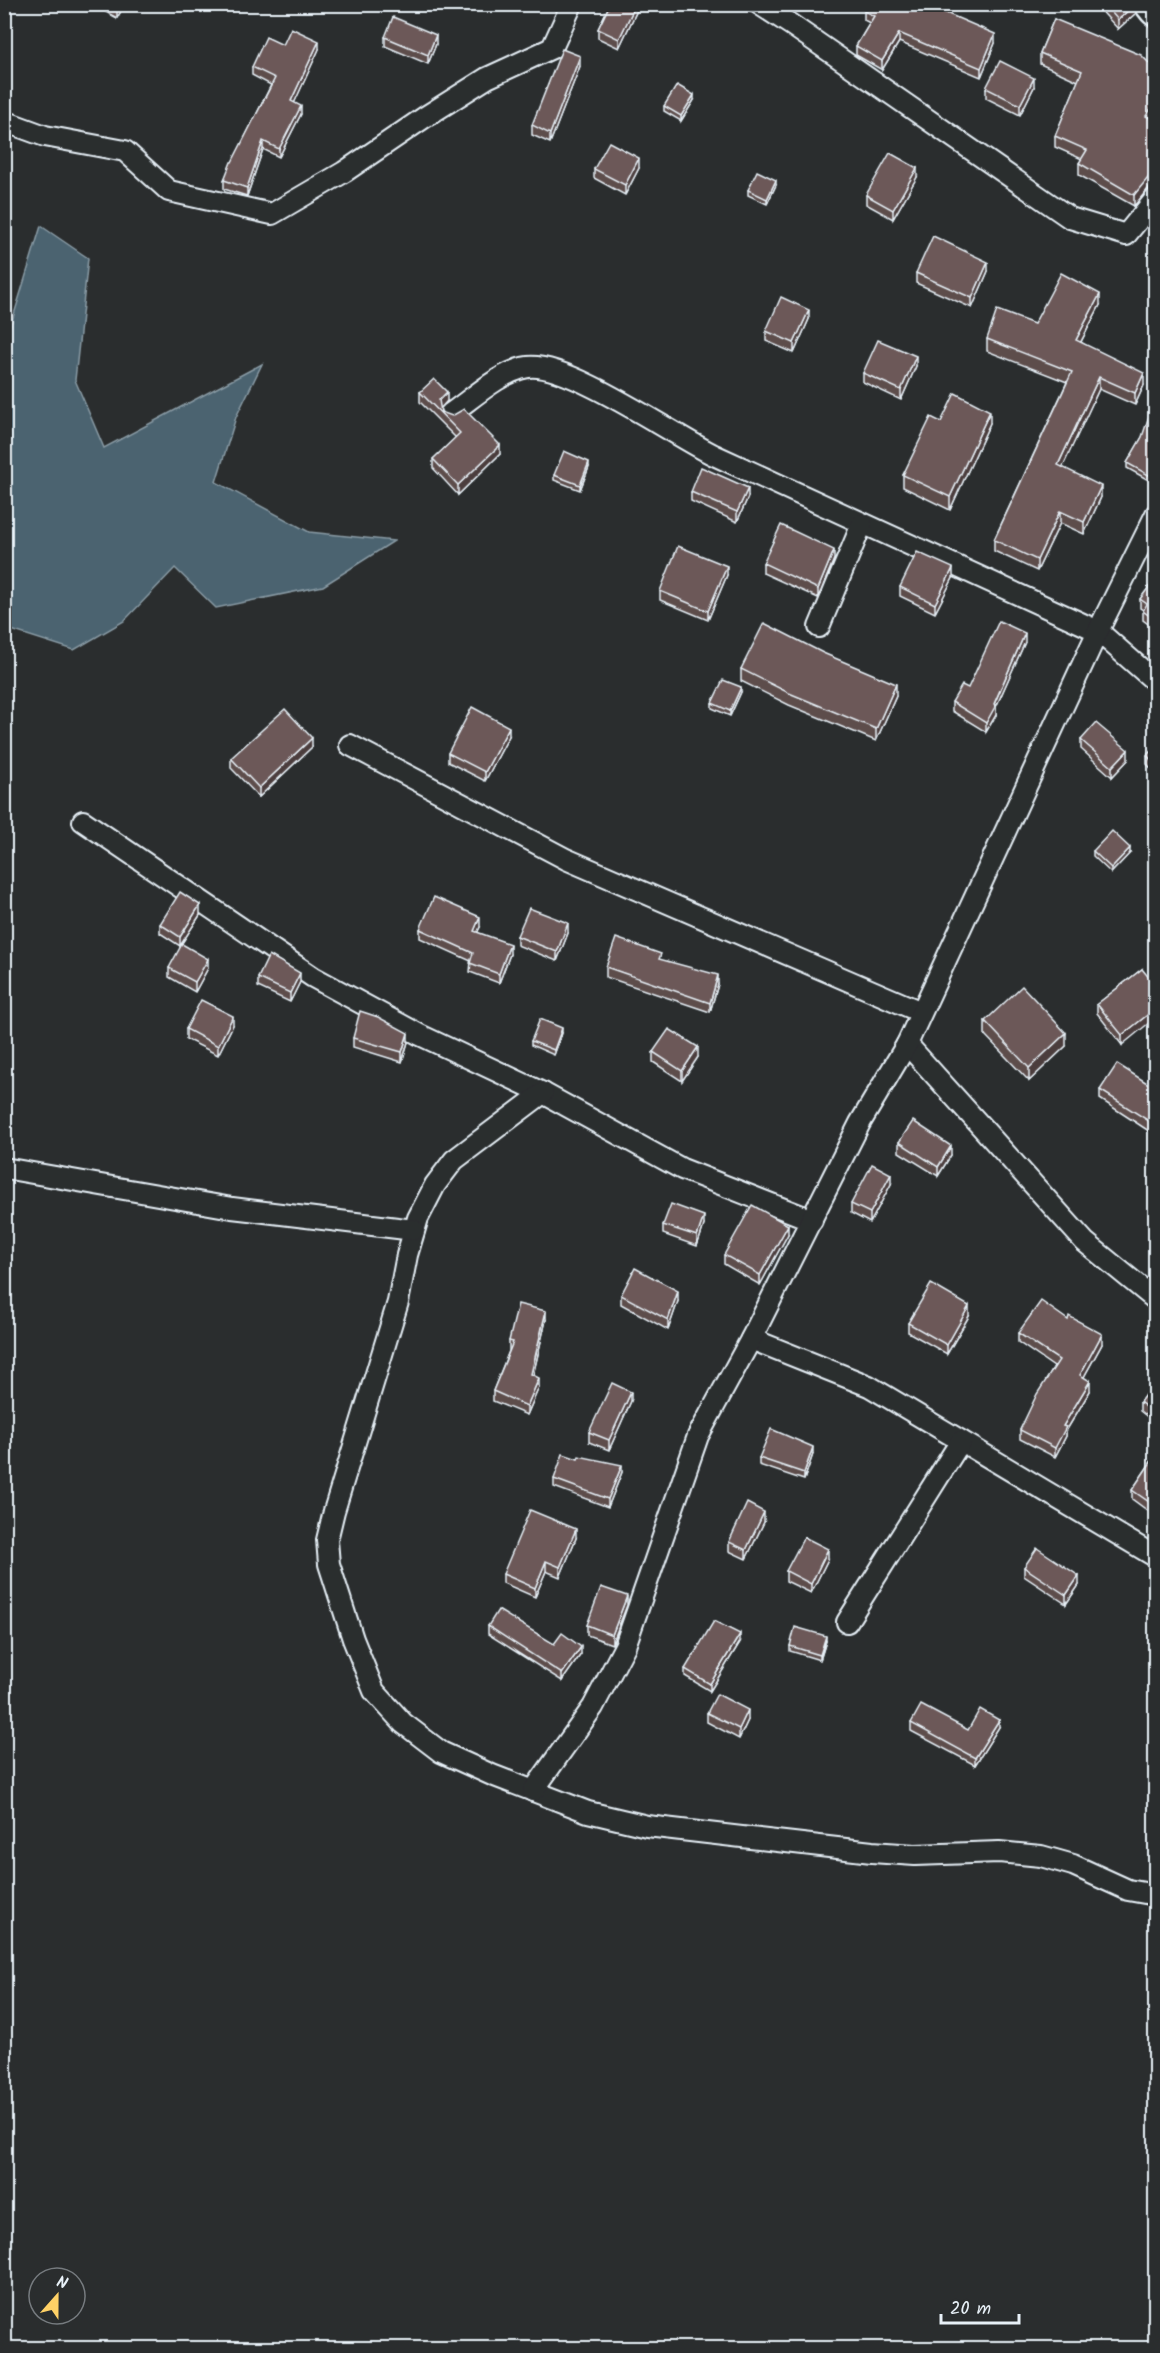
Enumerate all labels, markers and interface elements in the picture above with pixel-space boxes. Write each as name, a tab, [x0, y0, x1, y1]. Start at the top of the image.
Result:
north arrow	[27, 2266, 87, 2326]
text: N	[53, 2270, 71, 2297]
scale bar	[941, 2287, 1019, 2325]
text: 20 m	[950, 2295, 991, 2324]

